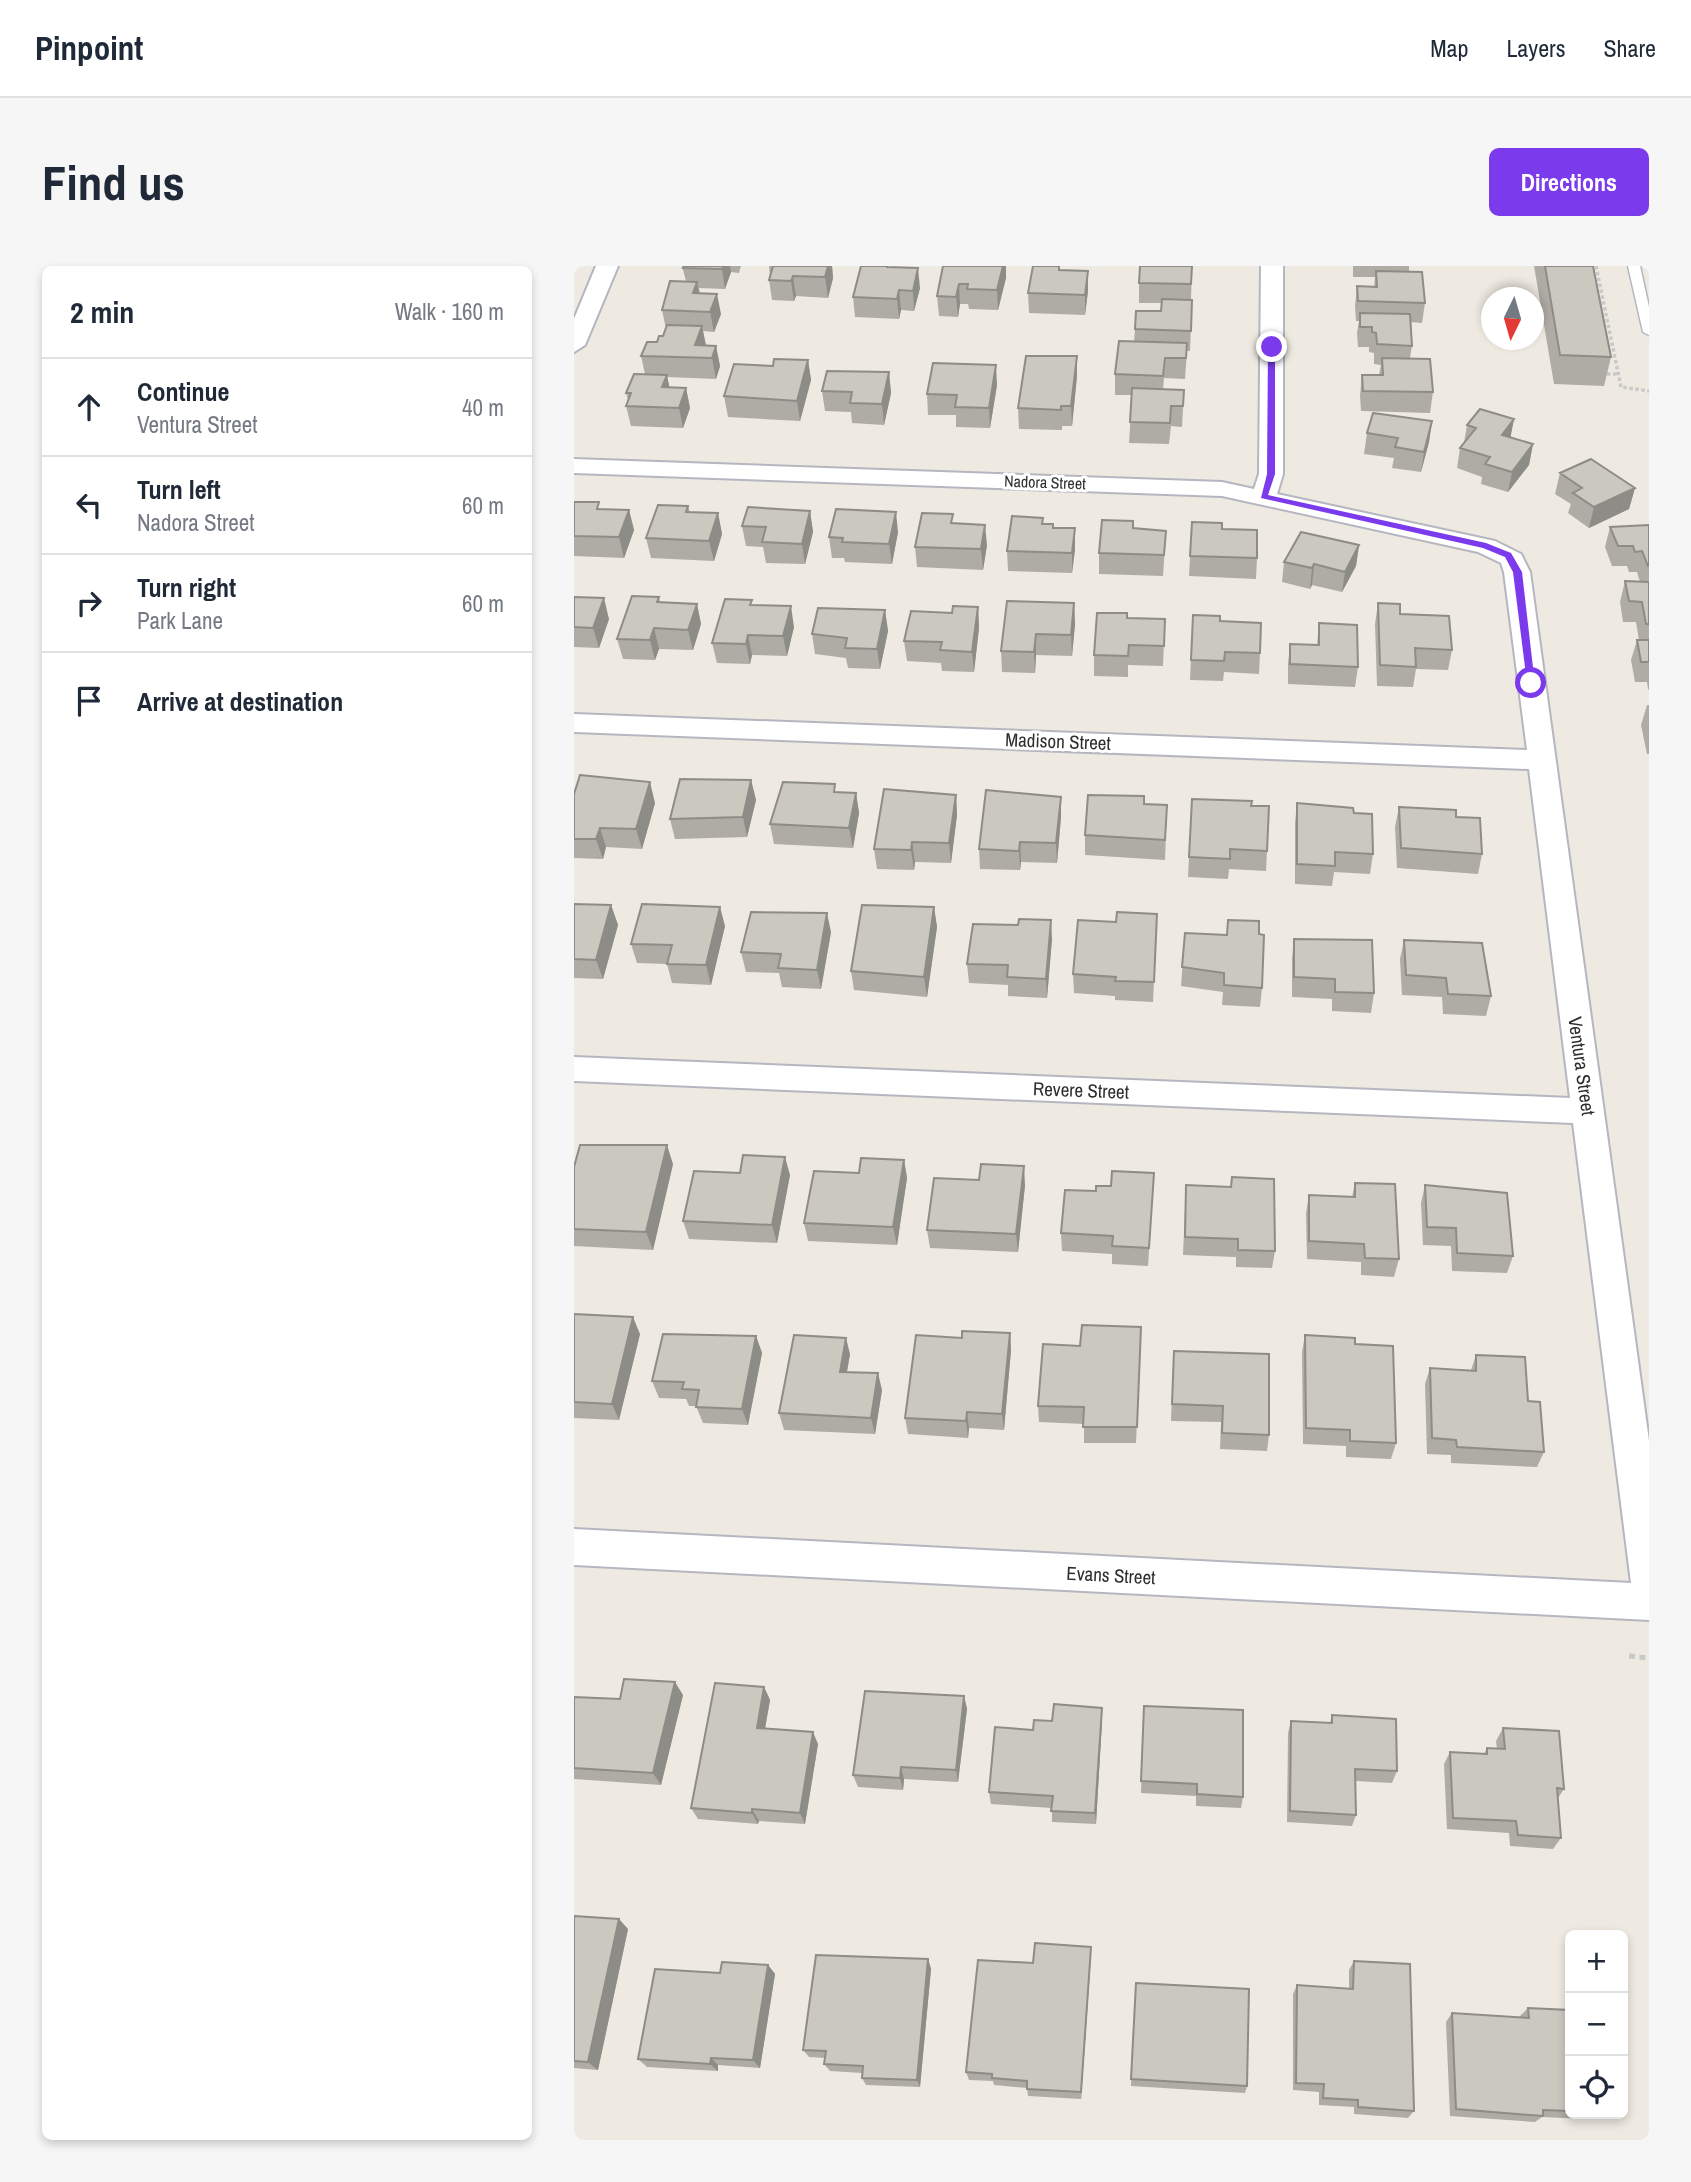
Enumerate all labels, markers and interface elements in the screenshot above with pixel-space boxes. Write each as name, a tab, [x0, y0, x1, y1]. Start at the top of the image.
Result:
text: Pinpoint	[35, 26, 143, 70]
text: Map	[1430, 32, 1468, 64]
text: Layers	[1506, 32, 1565, 64]
text: Share	[1603, 32, 1656, 64]
button: Directions	[1489, 148, 1649, 216]
text: Find us	[42, 149, 185, 215]
north arrow	[1481, 287, 1544, 350]
text: 2 min	[70, 292, 134, 332]
text: Walk · 160 m	[395, 296, 504, 327]
route end	[1256, 331, 1287, 362]
text: Continue	[137, 374, 229, 409]
icon: ahead	[70, 388, 108, 426]
text: 40 m	[462, 392, 504, 423]
text: Ventura Street	[137, 409, 258, 440]
street label: Nadora Street	[1004, 470, 1087, 494]
text: Turn left	[137, 472, 221, 507]
icon: left	[70, 486, 108, 524]
text: 60 m	[462, 490, 504, 521]
text: Nadora Street	[137, 507, 254, 538]
text: Turn right	[137, 570, 236, 605]
icon: right	[70, 584, 108, 622]
text: 60 m	[462, 588, 504, 619]
text: Park Lane	[137, 605, 223, 636]
route start	[1515, 667, 1546, 698]
icon: arrive	[70, 682, 108, 720]
text: Arrive at destination	[137, 684, 343, 719]
street label: Madison Street	[1005, 726, 1112, 756]
street label: Ventura Street	[1562, 1015, 1602, 1118]
street label: Revere Street	[1033, 1075, 1130, 1105]
street label: Evans Street	[1066, 1560, 1157, 1590]
map controls	[1565, 1930, 1628, 2119]
button: +	[1565, 1930, 1628, 1993]
button: −	[1565, 1993, 1628, 2056]
button: locate	[1565, 2056, 1628, 2119]

